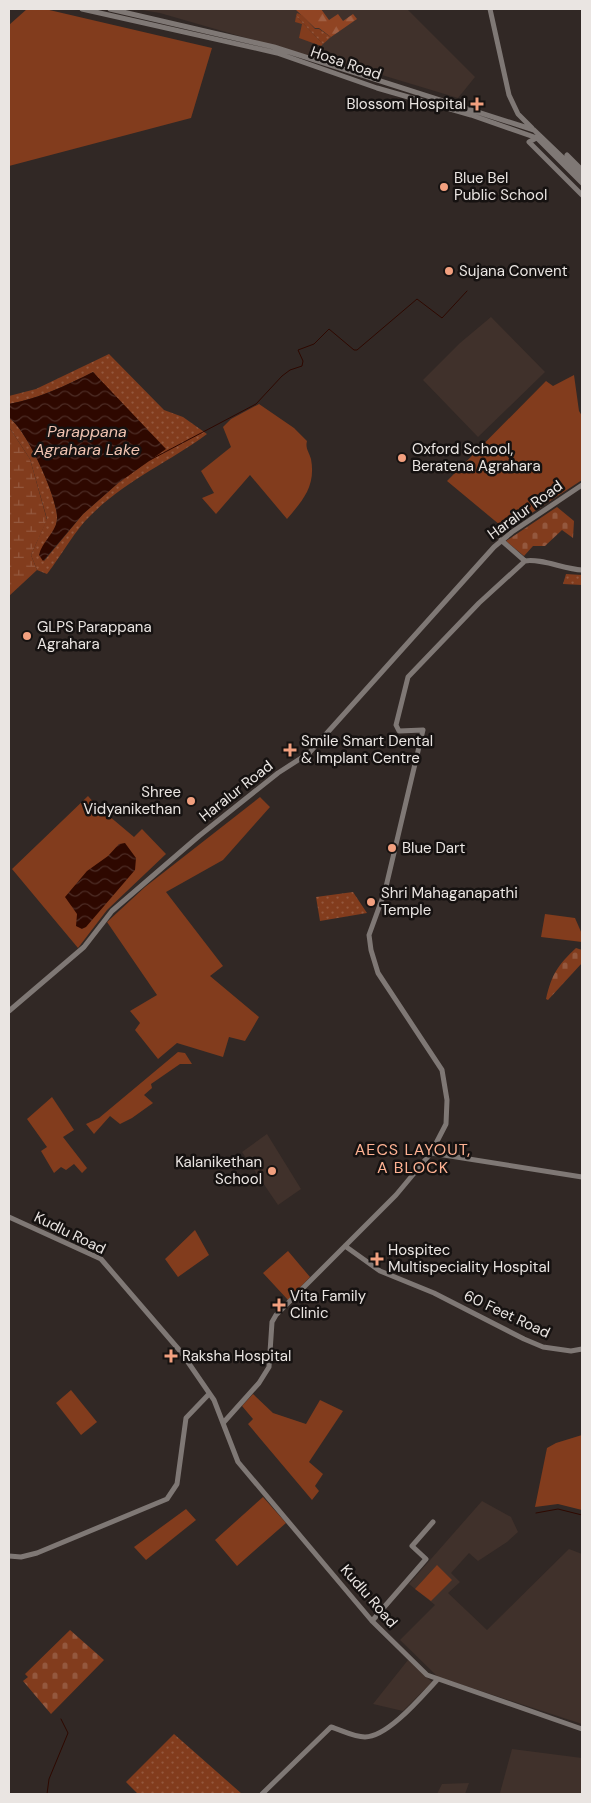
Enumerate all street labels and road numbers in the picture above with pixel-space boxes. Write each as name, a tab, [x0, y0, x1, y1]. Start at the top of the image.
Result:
street label: Hosa Road	[308, 42, 384, 84]
street label: Haralur Road	[483, 476, 567, 544]
street label: Haralur Road	[195, 756, 277, 826]
street label: Kudlu Road	[31, 1207, 109, 1259]
street label: 60 Feet Road	[461, 1285, 553, 1343]
street label: Kudlu Road	[336, 1560, 402, 1632]

